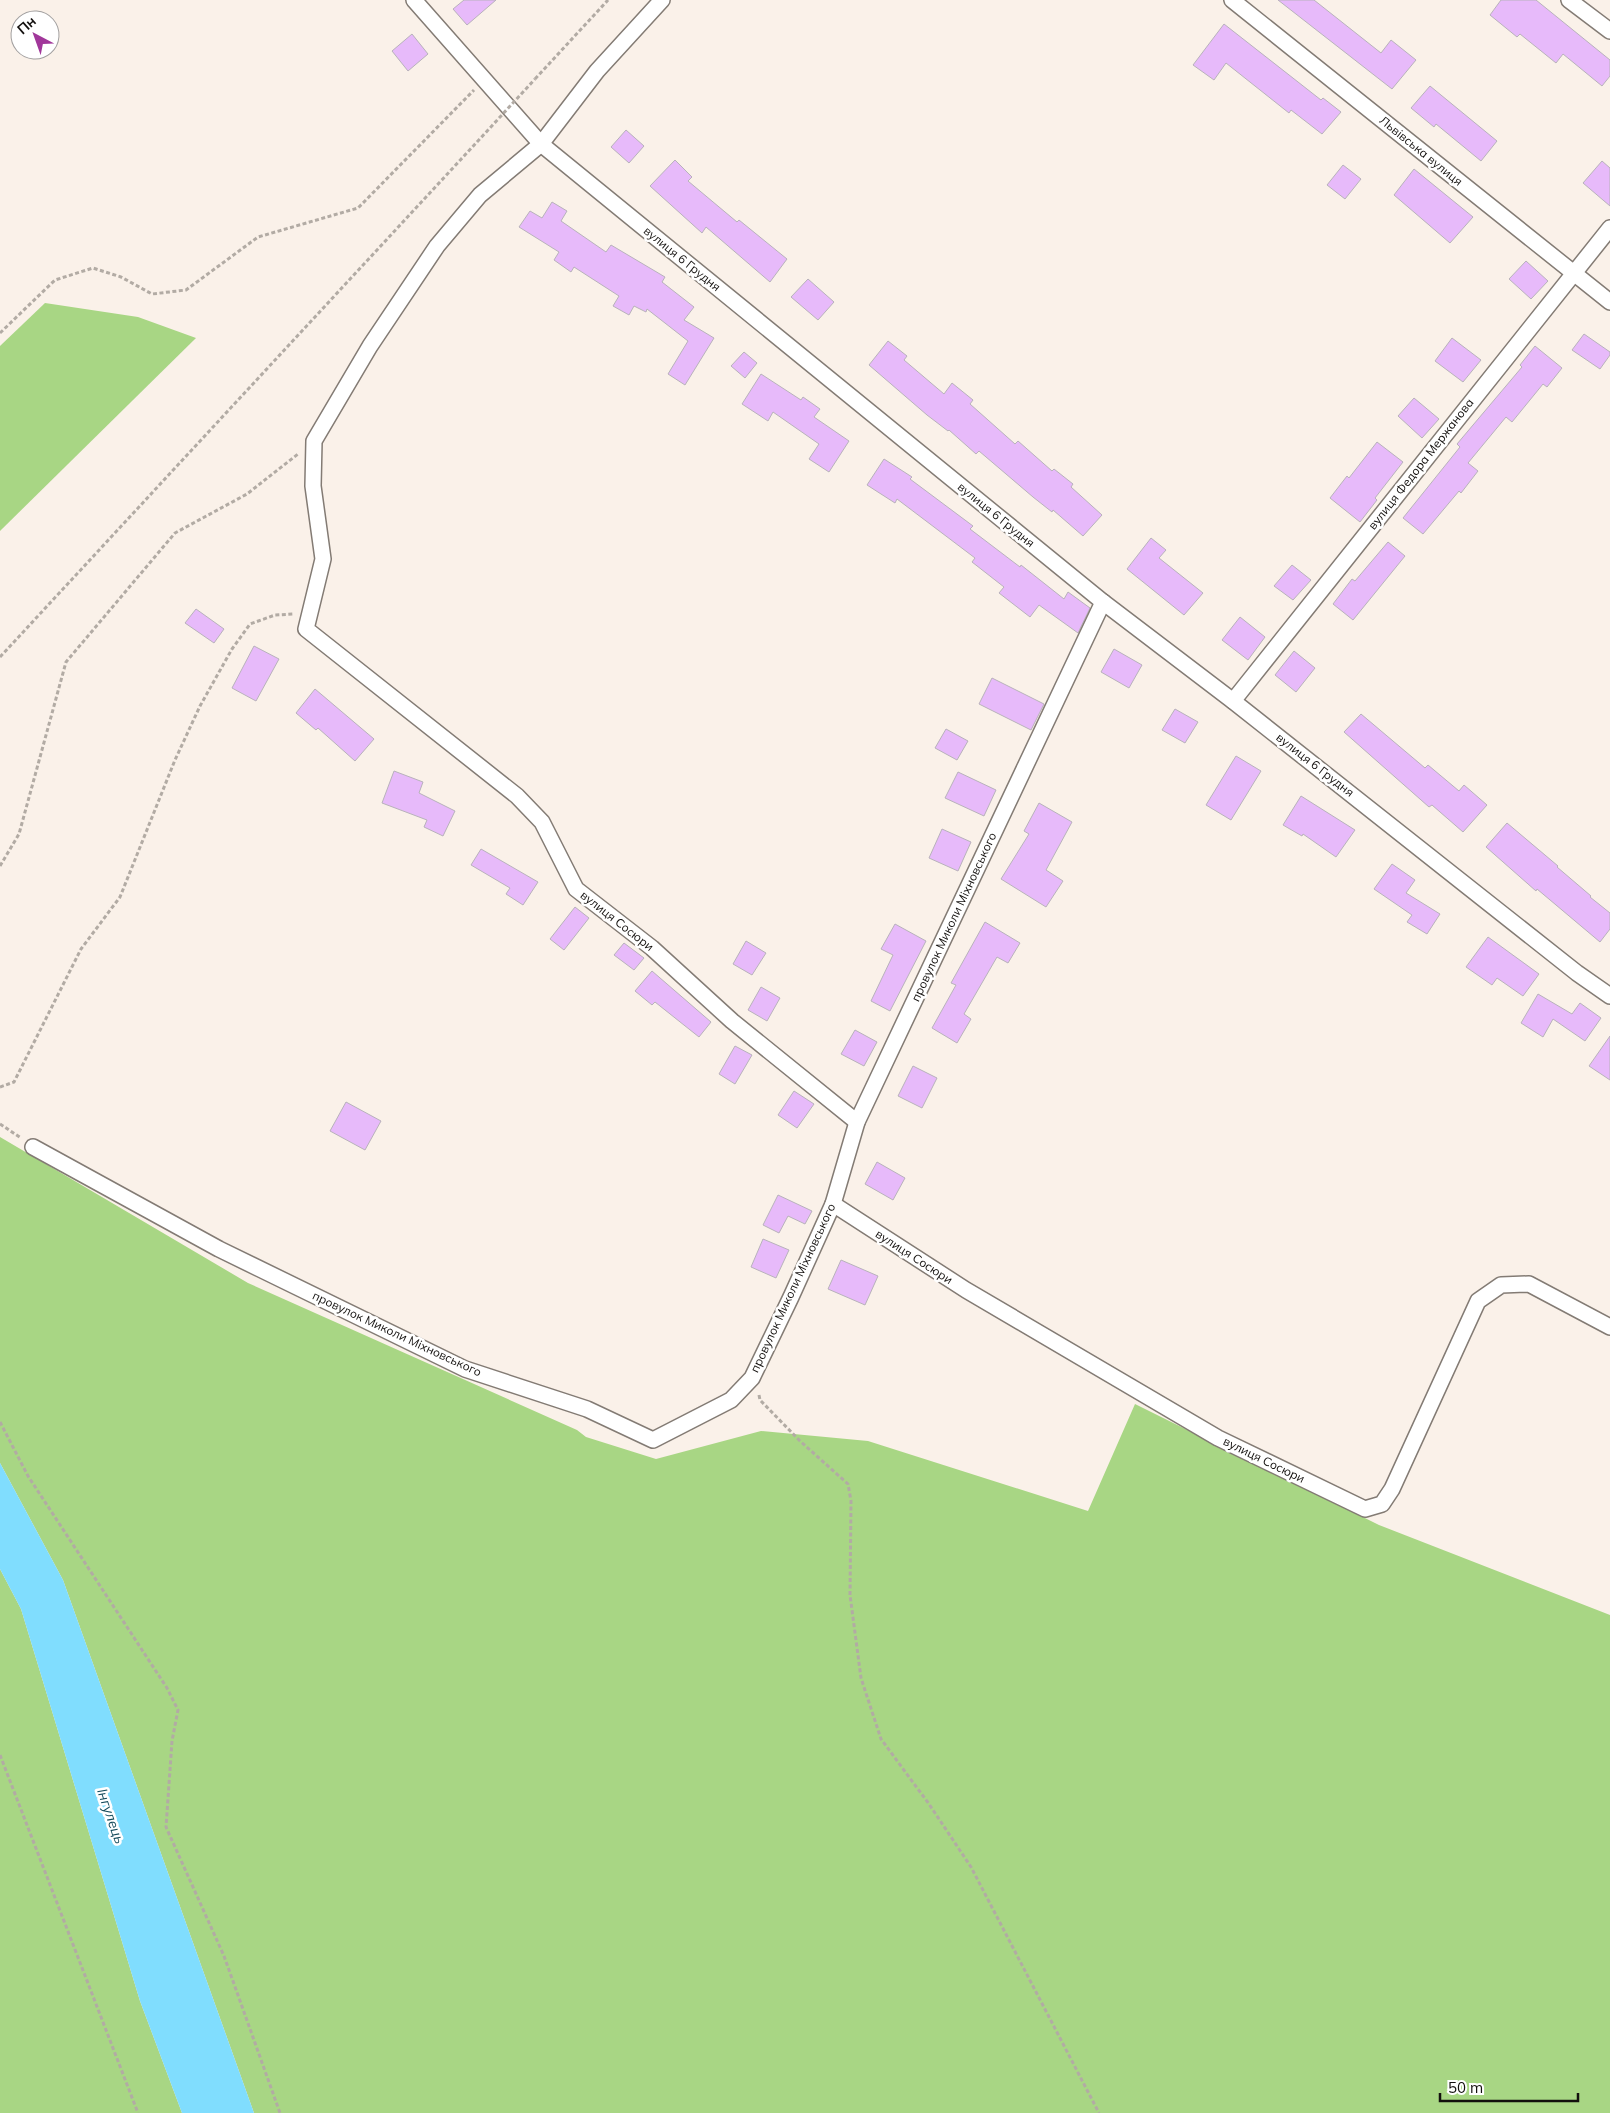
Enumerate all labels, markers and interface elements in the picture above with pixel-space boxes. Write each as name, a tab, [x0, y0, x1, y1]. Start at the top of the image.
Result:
north arrow	[10, 10, 60, 60]
text: Пн	[13, 12, 40, 38]
street label: Львівська вулиця	[1377, 113, 1466, 189]
street label: вулиця 6 Грудня	[641, 223, 724, 294]
street label: вулиця Федора Мержанова	[1365, 395, 1477, 532]
street label: вулиця 6 Грудня	[955, 479, 1038, 550]
street label: вулиця 6 Грудня	[1273, 730, 1357, 800]
street label: провулок Миколи Міхновського	[908, 830, 999, 1004]
street label: вулиця Сосюри	[578, 887, 657, 954]
street label: провулок Миколи Міхновського	[747, 1201, 838, 1375]
street label: вулиця Сосюри	[873, 1226, 956, 1287]
street label: провулок Миколи Міхновського	[310, 1288, 484, 1379]
street label: вулиця Сосюри	[1221, 1433, 1308, 1486]
water label: Інгулець	[93, 1786, 129, 1846]
scale bar	[1440, 2070, 1578, 2102]
text: 50 m	[1448, 2078, 1483, 2097]

